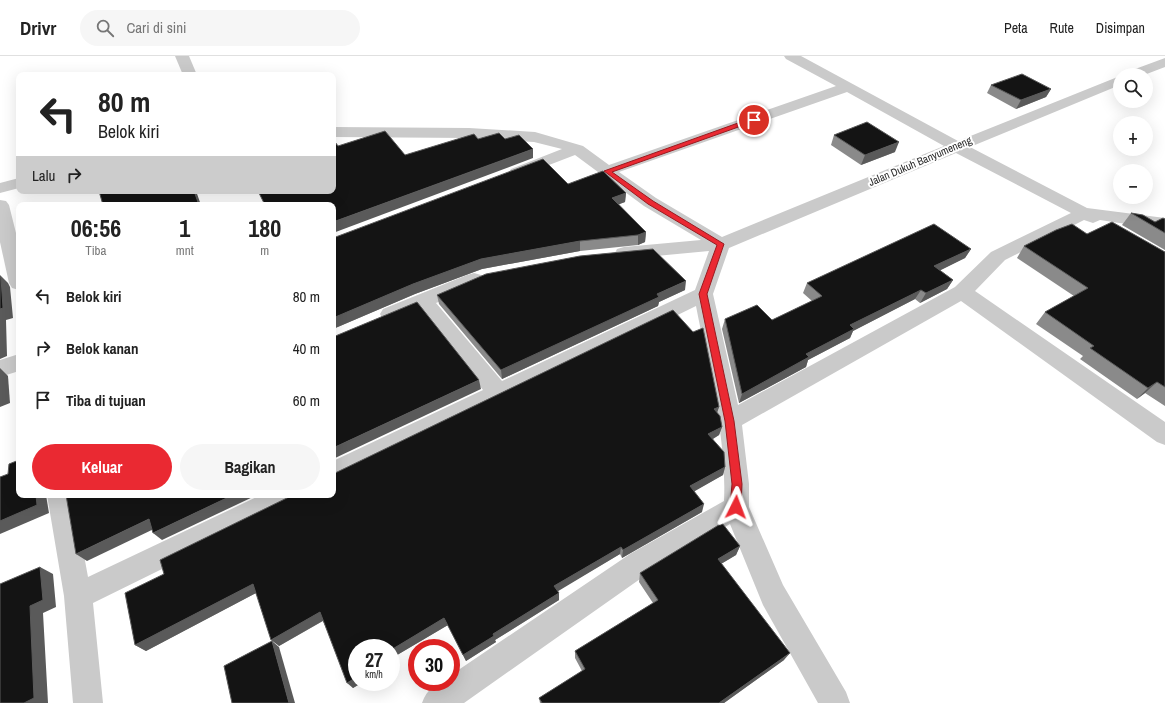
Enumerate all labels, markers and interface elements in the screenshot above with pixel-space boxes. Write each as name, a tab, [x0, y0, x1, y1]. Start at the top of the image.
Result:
search box	[80, 10, 360, 46]
text: Drivr	[20, 15, 56, 41]
icon: search	[94, 17, 116, 39]
text: Cari di sini	[126, 17, 187, 38]
text: Peta	[1004, 19, 1028, 37]
text: Rute	[1050, 19, 1074, 37]
text: Disimpan	[1096, 19, 1145, 37]
map controls	[1113, 68, 1153, 204]
button: search	[1113, 68, 1153, 108]
text: 80 m	[98, 83, 150, 121]
icon: left	[32, 88, 84, 140]
pin	[737, 103, 771, 137]
icon: arrive	[743, 109, 765, 131]
button: +	[1113, 116, 1153, 156]
text: Belok kiri	[98, 119, 160, 144]
street label: Jalan Dukuh Banyumeneng	[866, 133, 974, 189]
icon: right	[63, 164, 85, 186]
button: −	[1113, 164, 1153, 204]
text: Lalu	[32, 165, 55, 186]
text: 06:56	[71, 212, 121, 244]
text: 1	[179, 212, 190, 244]
text: 180	[248, 212, 281, 244]
text: Tiba	[85, 242, 106, 259]
text: mnt	[176, 242, 194, 259]
text: m	[260, 242, 269, 259]
icon: left	[32, 285, 54, 307]
text: Belok kiri	[66, 286, 121, 307]
text: 80 m	[293, 286, 320, 307]
icon: right	[32, 337, 54, 359]
text: Belok kanan	[66, 338, 138, 359]
text: 40 m	[293, 338, 320, 359]
icon: arrive	[32, 389, 54, 411]
text: Tiba di tujuan	[66, 390, 146, 411]
text: 60 m	[293, 390, 320, 411]
button: Keluar	[32, 444, 172, 490]
button: Bagikan	[180, 444, 320, 490]
position arrow	[715, 486, 757, 528]
speed limit sign: 30	[408, 639, 460, 691]
text: 27	[365, 646, 383, 673]
text: km/h	[365, 668, 383, 681]

